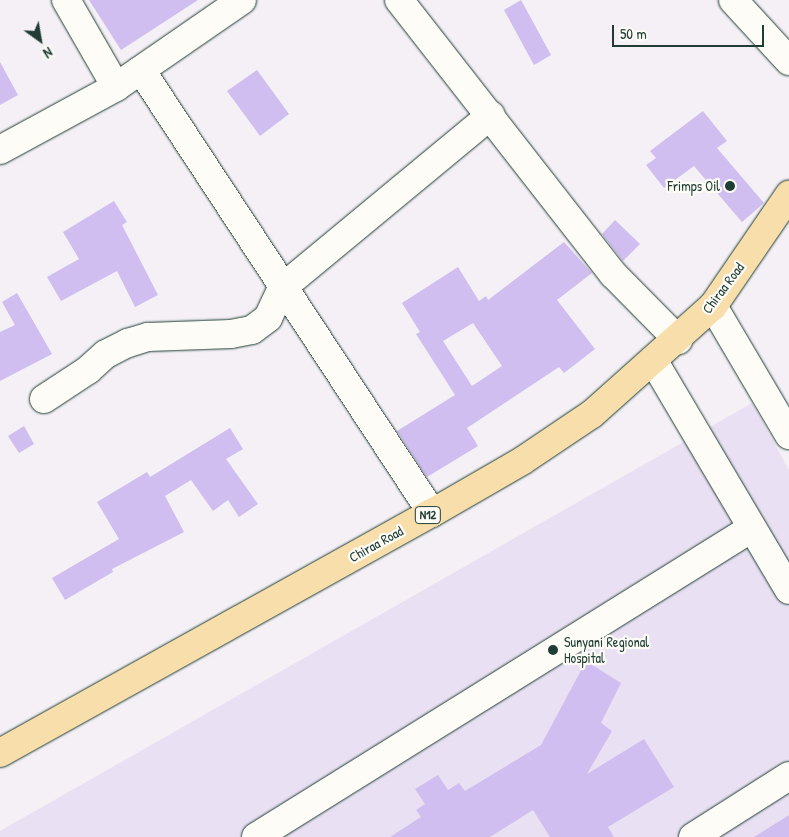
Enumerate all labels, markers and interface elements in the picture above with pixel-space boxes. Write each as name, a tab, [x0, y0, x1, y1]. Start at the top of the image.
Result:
north arrow	[15, 15, 65, 65]
scale bar	[614, 15, 766, 47]
text: 50 m	[620, 23, 647, 44]
text: N	[40, 43, 56, 63]
place label: Frimps Oil	[667, 178, 720, 194]
marker: Frimps Oil	[724, 180, 736, 192]
street label: Chiraa Road	[698, 259, 748, 317]
road number: N12	[414, 506, 442, 524]
street label: Chiraa Road	[346, 522, 406, 566]
place label: Sunyani Regional Hospital	[564, 634, 649, 666]
marker: Sunyani Regional Hospital	[546, 643, 560, 657]

